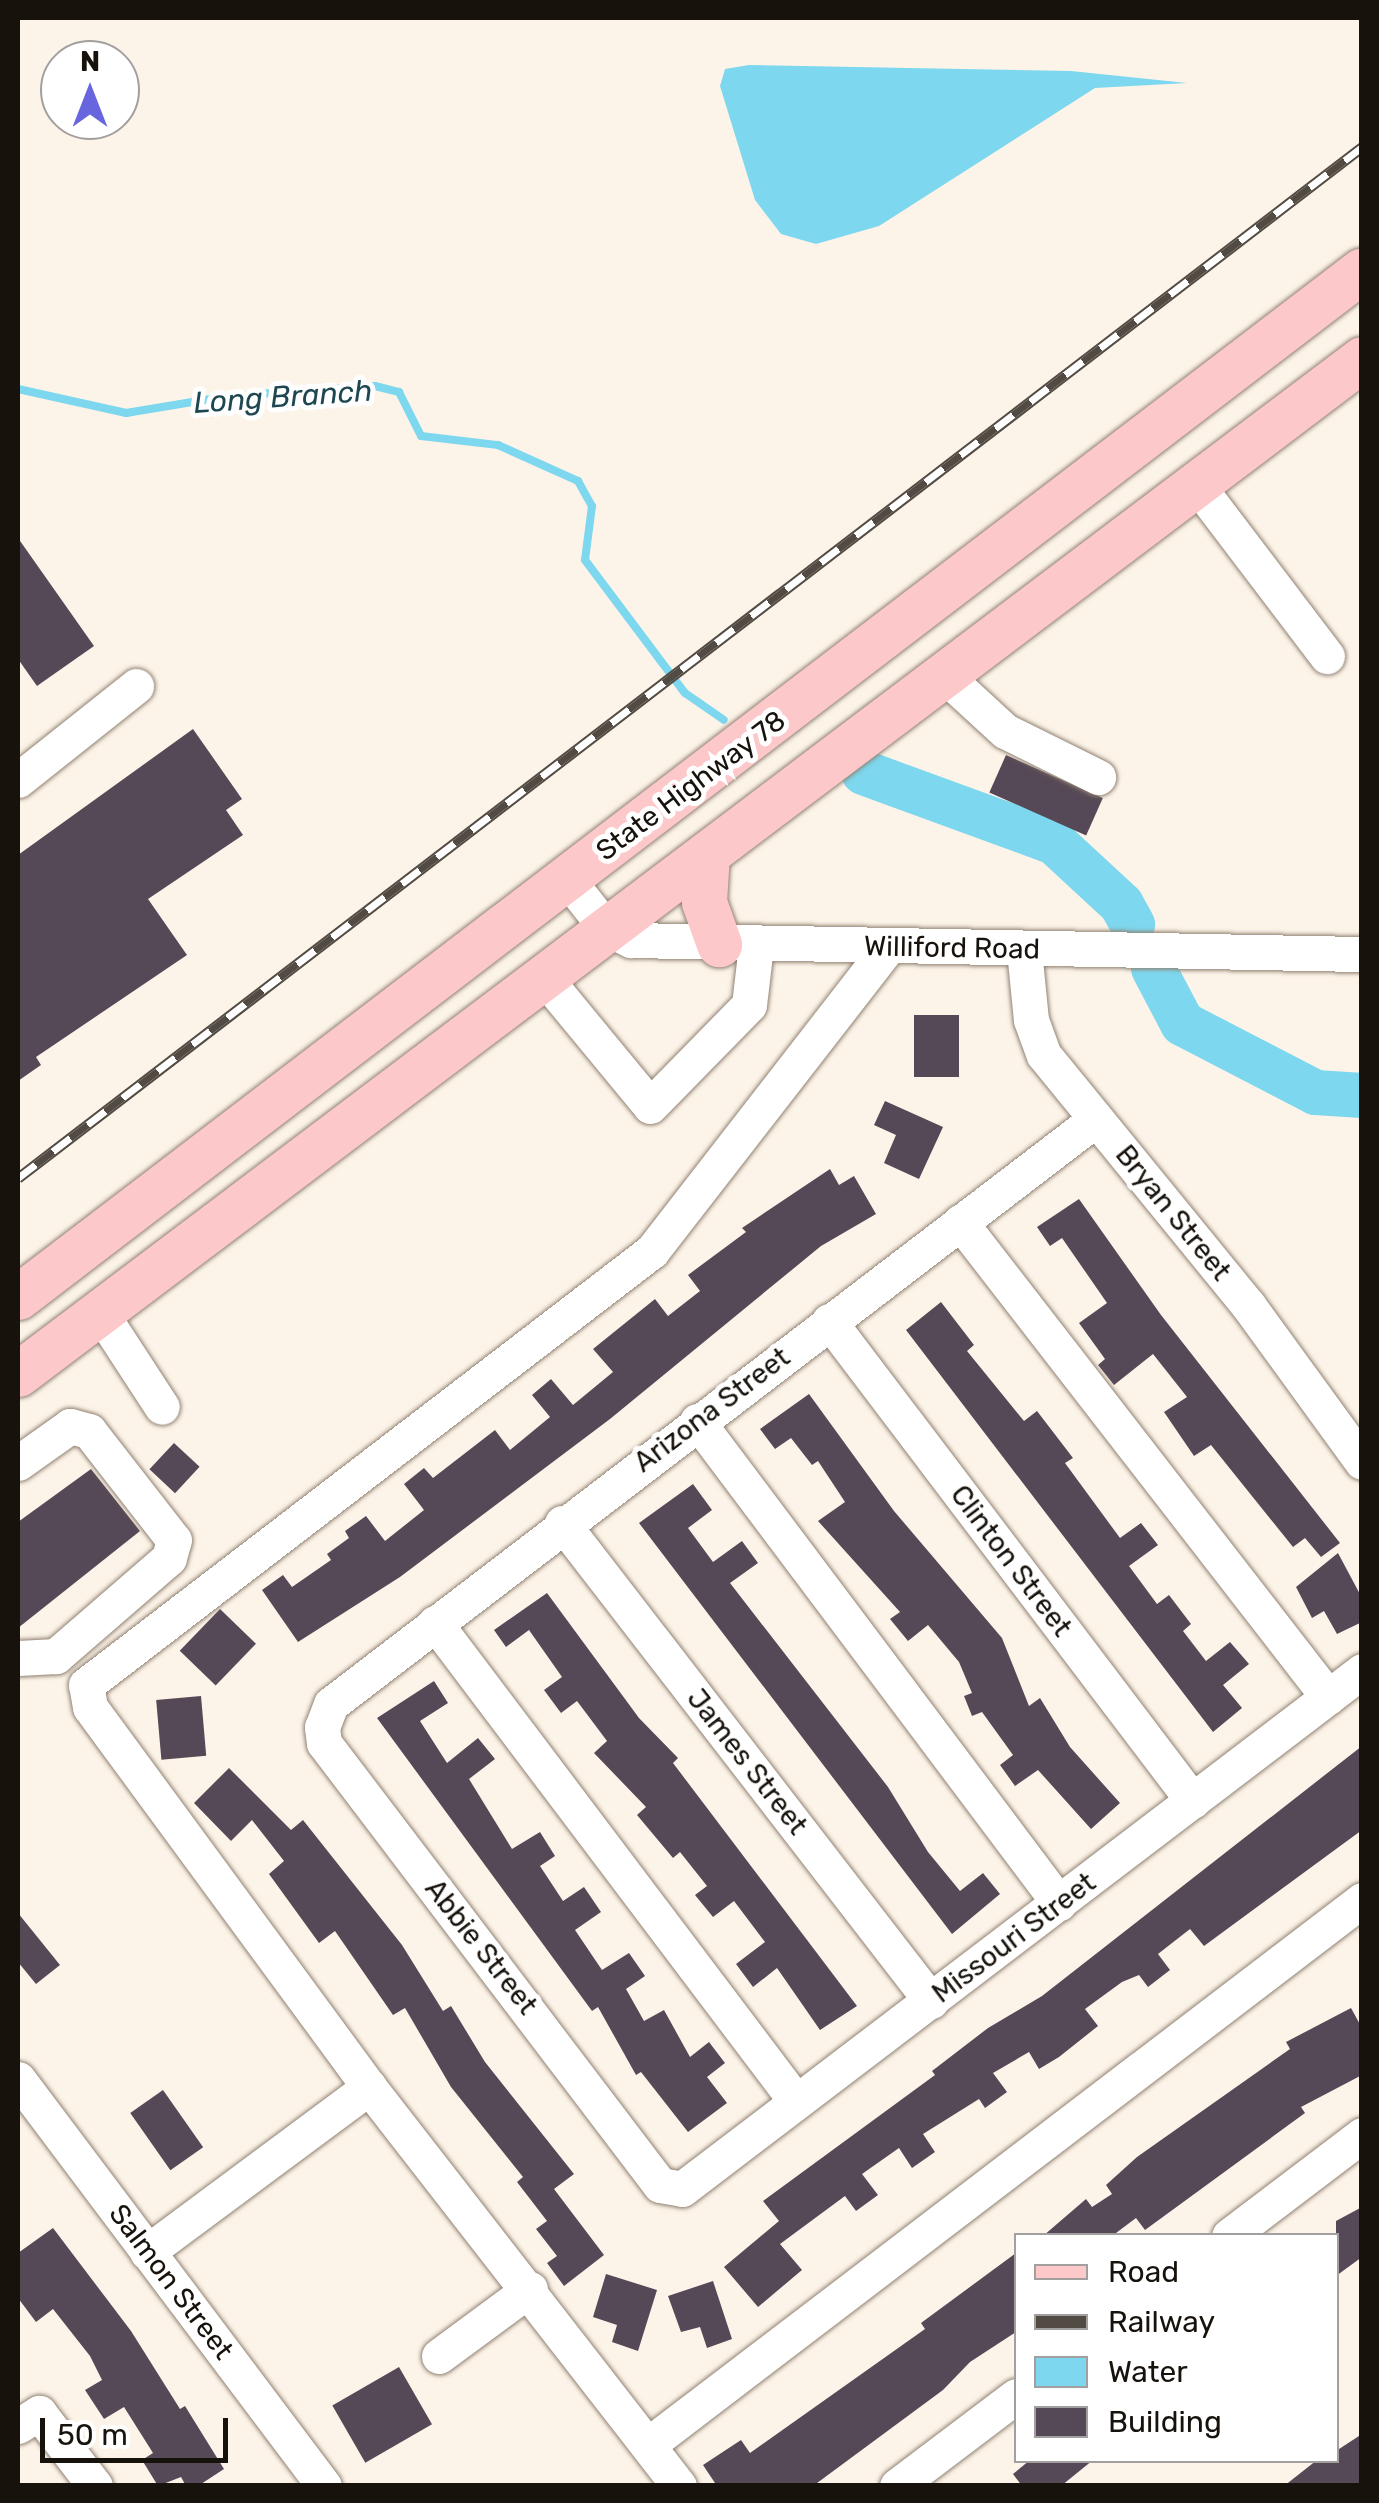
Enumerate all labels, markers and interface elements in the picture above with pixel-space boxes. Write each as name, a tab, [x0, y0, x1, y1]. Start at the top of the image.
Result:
north arrow	[40, 40, 140, 140]
text: N	[80, 45, 100, 78]
water label: Long Branch	[192, 373, 374, 421]
street label: State Highway 78	[589, 704, 793, 868]
street label: Williford Road	[864, 930, 1040, 966]
street label: Bryan Street	[1108, 1139, 1238, 1287]
street label: Arizona Street	[627, 1340, 797, 1480]
street label: Clinton Street	[943, 1479, 1079, 1643]
street label: James Street	[680, 1682, 814, 1842]
street label: Missouri Street	[926, 1866, 1102, 2010]
street label: Abbie Street	[418, 1873, 544, 2021]
street label: Salmon Street	[102, 2198, 240, 2366]
legend	[1014, 2233, 1339, 2463]
text: Road	[1108, 2254, 1179, 2290]
text: Railway	[1108, 2304, 1215, 2340]
text: Water	[1108, 2354, 1188, 2390]
scale bar	[45, 2398, 232, 2460]
text: Building	[1108, 2404, 1222, 2440]
text: 50 m	[57, 2417, 128, 2453]

